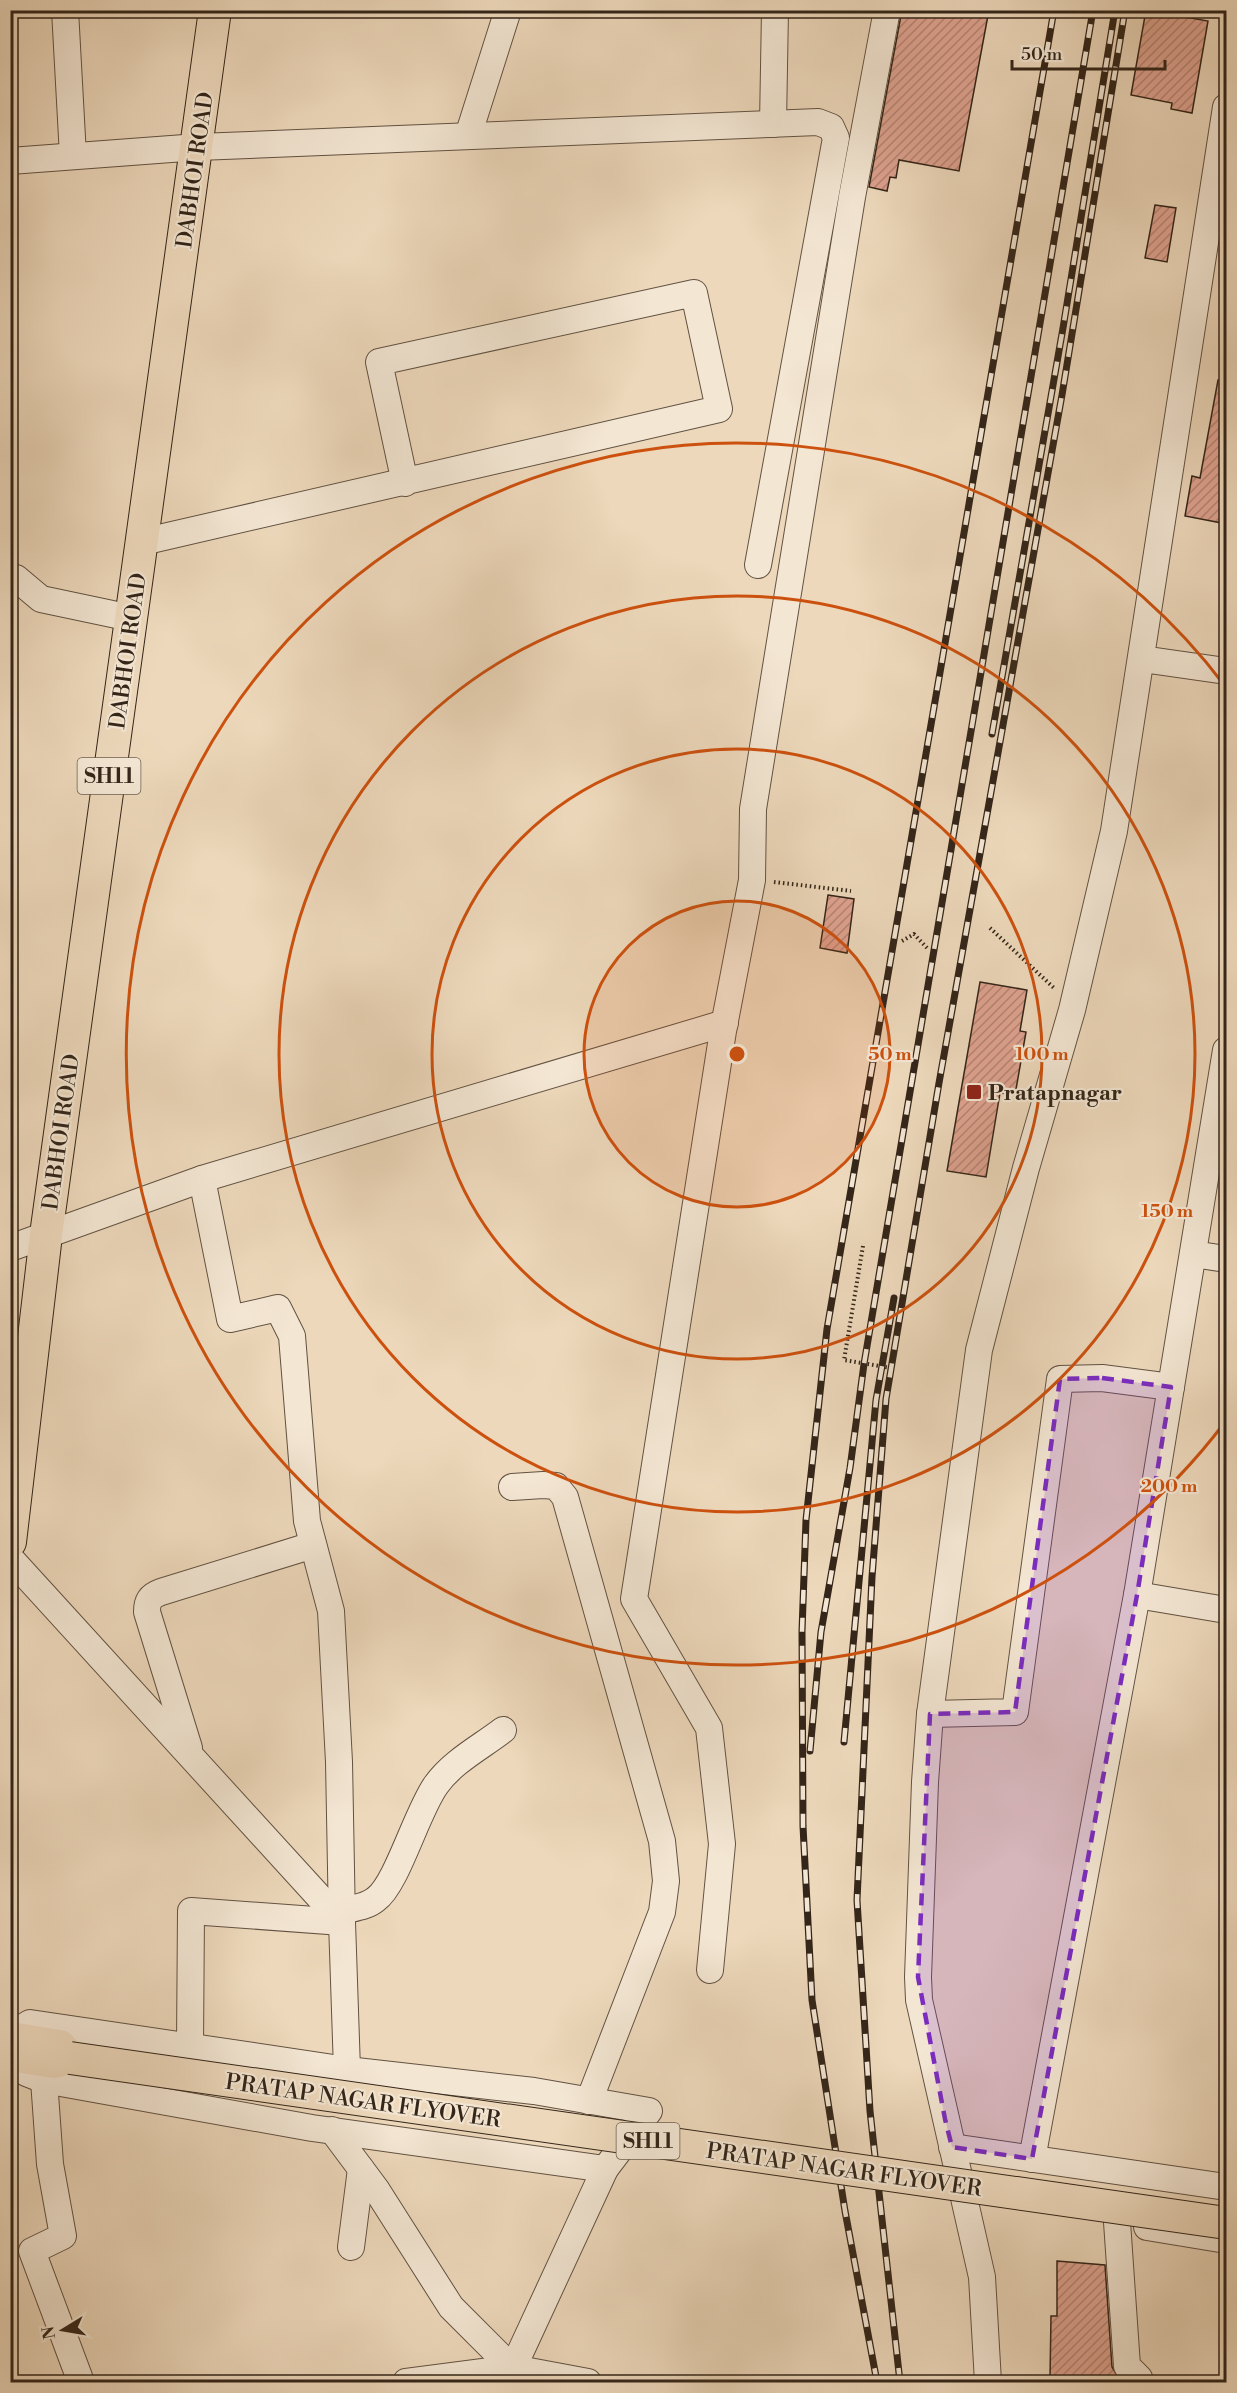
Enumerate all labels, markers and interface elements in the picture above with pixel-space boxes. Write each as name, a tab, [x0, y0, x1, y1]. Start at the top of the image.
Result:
scale bar	[1012, 33, 1165, 71]
text: 50 m	[1021, 43, 1063, 66]
street label: DABHOI ROAD	[171, 90, 220, 250]
street label: DABHOI ROAD	[104, 571, 153, 731]
road number: SH11	[78, 758, 140, 794]
text: 50 m	[868, 1043, 912, 1066]
text: 100 m	[1015, 1043, 1069, 1066]
centre of rings	[727, 1044, 747, 1064]
street label: DABHOI ROAD	[37, 1052, 86, 1212]
place label: Pratapnagar	[988, 1080, 1122, 1107]
marker: Pratapnagar	[965, 1083, 983, 1101]
text: 150 m	[1141, 1200, 1194, 1223]
text: 200 m	[1141, 1475, 1198, 1498]
street label: PRATAP NAGAR FLYOVER	[224, 2069, 503, 2134]
road number: SH11	[616, 2123, 680, 2159]
street label: PRATAP NAGAR FLYOVER	[705, 2138, 984, 2203]
north arrow	[33, 2300, 93, 2360]
text: N	[38, 2324, 60, 2341]

